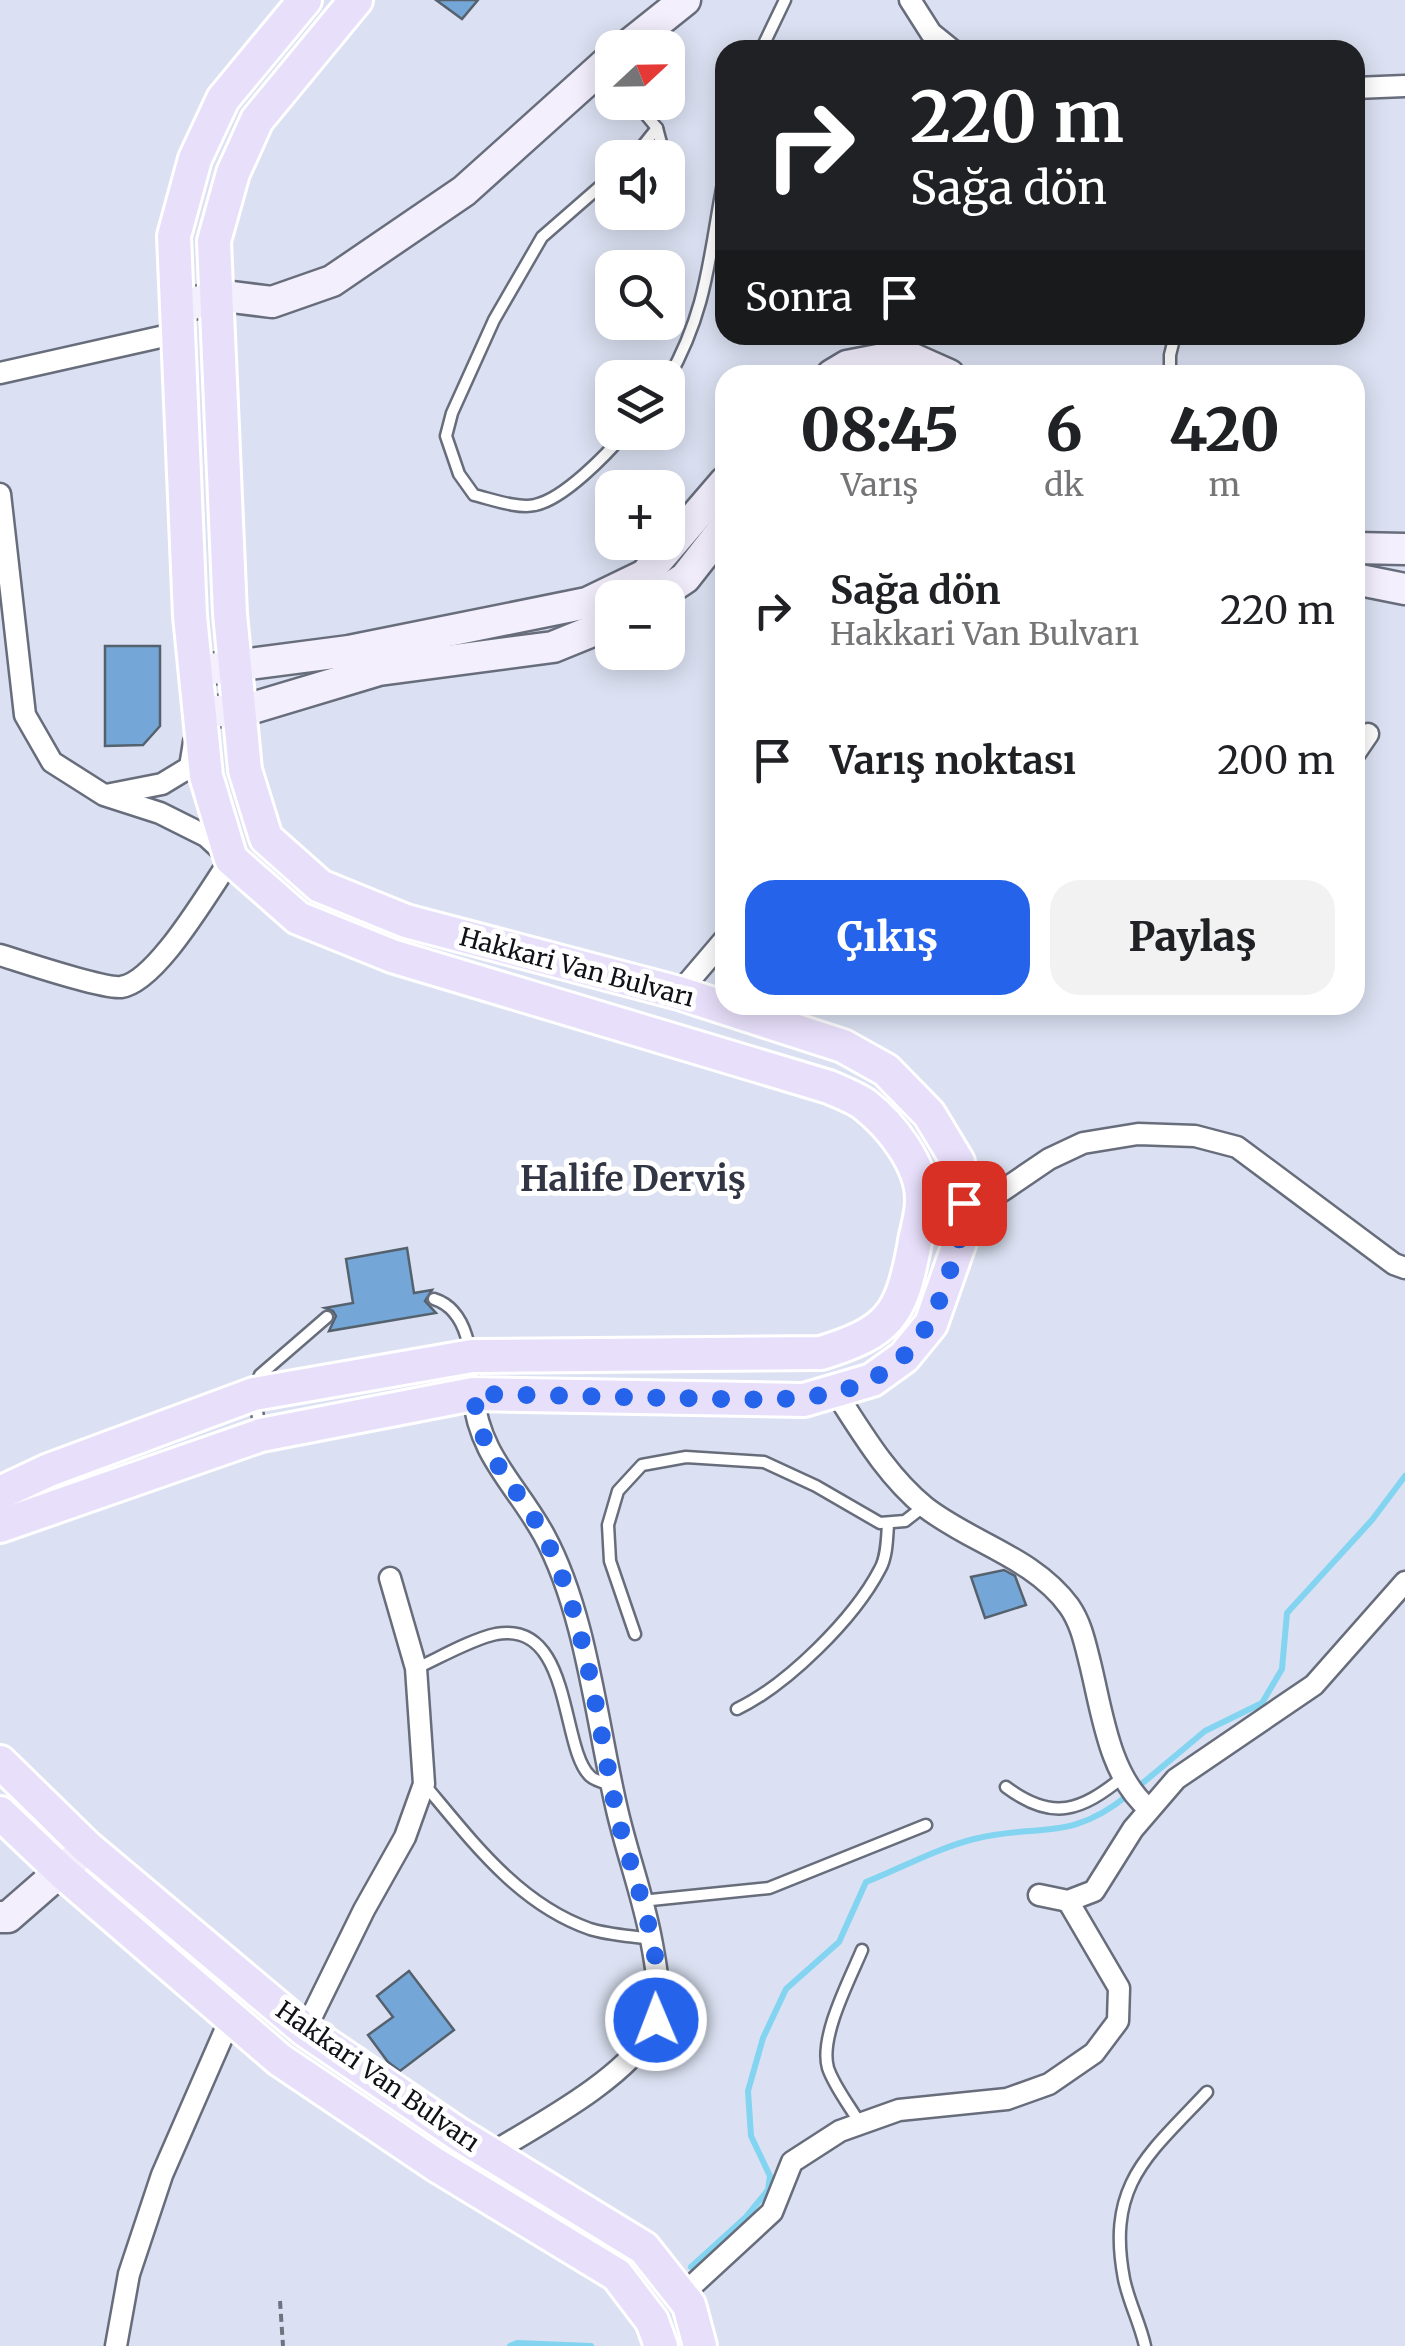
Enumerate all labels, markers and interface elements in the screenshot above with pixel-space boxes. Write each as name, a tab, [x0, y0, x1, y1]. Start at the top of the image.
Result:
north arrow	[595, 30, 685, 120]
map controls	[595, 30, 685, 670]
text: 220 m	[910, 73, 1124, 161]
icon: right	[745, 80, 875, 210]
button: sound	[595, 140, 685, 230]
text: Sağa dön	[910, 160, 1107, 216]
button: search	[595, 250, 685, 340]
icon: arrive	[872, 270, 927, 325]
text: Sonra	[745, 274, 852, 321]
button: layers	[595, 360, 685, 450]
text: 08:45	[800, 392, 959, 467]
text: 6	[1045, 392, 1083, 467]
text: 420	[1169, 392, 1280, 467]
text: Varış	[841, 465, 918, 505]
text: dk	[1044, 465, 1084, 505]
text: m	[1208, 465, 1240, 505]
button: +	[595, 470, 685, 560]
text: Sağa dön	[830, 567, 1001, 614]
button: −	[595, 580, 685, 670]
icon: right	[745, 583, 800, 638]
text: 220 m	[1220, 587, 1335, 634]
text: Hakkari Van Bulvarı	[830, 614, 1139, 654]
icon: arrive	[745, 733, 800, 788]
text: Varış noktası	[830, 737, 1076, 784]
text: 200 m	[1217, 737, 1335, 784]
button: Çıkış	[745, 880, 1030, 995]
button: Paylaş	[1050, 880, 1335, 995]
street label: Hakkari Van Bulvarı	[456, 920, 698, 1014]
district label: Halife Derviş	[520, 1157, 746, 1201]
pin	[922, 1161, 1007, 1246]
icon: arrive	[937, 1176, 992, 1231]
position arrow	[604, 1968, 708, 2072]
street label: Hakkari Van Bulvarı	[270, 1994, 486, 2158]

